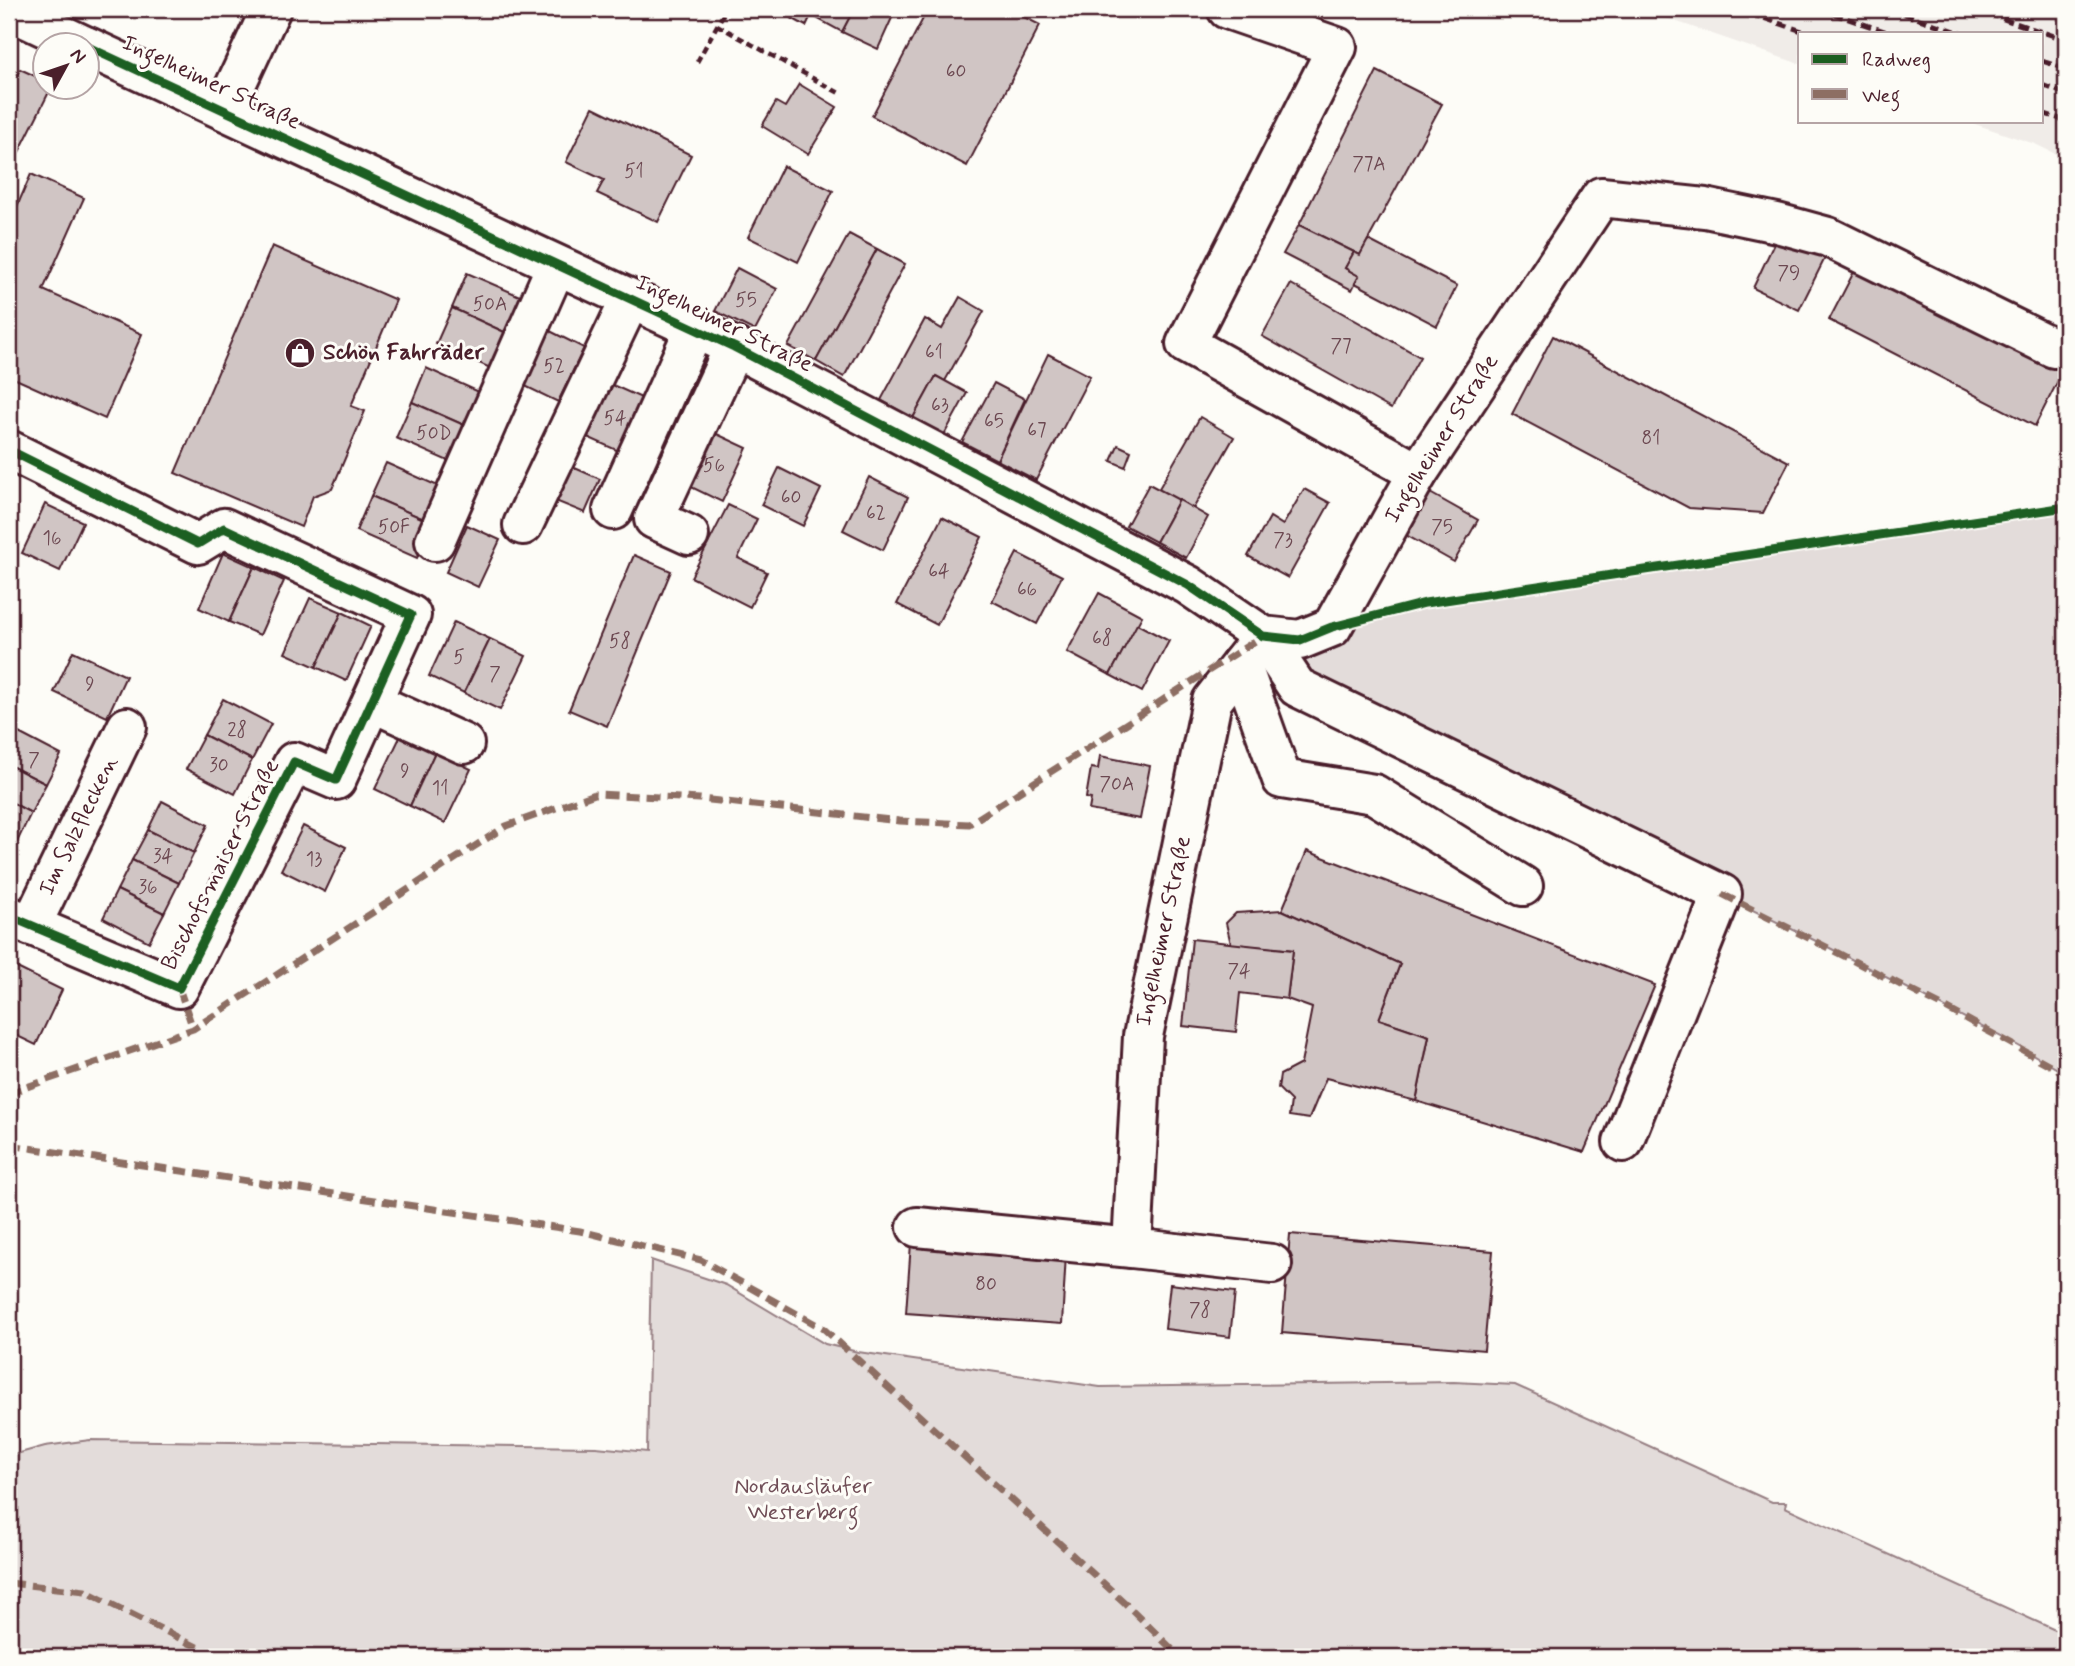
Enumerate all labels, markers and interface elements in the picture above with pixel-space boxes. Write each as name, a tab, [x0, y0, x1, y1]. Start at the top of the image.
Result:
street label: Ingelheimer Straße	[116, 28, 305, 139]
north arrow	[32, 32, 102, 102]
legend	[1798, 32, 2044, 122]
text: N	[64, 43, 92, 69]
text: Radweg	[1862, 46, 1931, 74]
house number: 60	[946, 59, 966, 84]
text: Weg	[1862, 82, 1900, 112]
house number: 77A	[1352, 152, 1386, 177]
house number: 51	[624, 159, 644, 184]
house number: 79	[1778, 261, 1800, 286]
street label: Ingelheimer Straße	[629, 268, 818, 382]
house number: 55	[735, 288, 757, 313]
house number: 50A	[473, 292, 507, 317]
house number: 77	[1330, 334, 1352, 359]
shop icon: Schön Fahrräder	[283, 336, 317, 370]
place label: Schön Fahrräder	[323, 338, 486, 368]
house number: 61	[925, 340, 943, 365]
street label: Ingelheimer Straße	[1378, 349, 1508, 530]
house number: 52	[543, 354, 565, 379]
house number: 63	[931, 393, 949, 418]
house number: 54	[604, 406, 626, 431]
house number: 65	[984, 409, 1004, 434]
house number: 67	[1027, 418, 1047, 443]
house number: 50D	[416, 421, 452, 446]
house number: 81	[1642, 426, 1660, 451]
house number: 56	[703, 453, 725, 478]
house number: 60	[781, 485, 801, 510]
house number: 62	[866, 501, 886, 526]
house number: 50F	[378, 515, 410, 540]
house number: 75	[1431, 515, 1453, 540]
house number: 16	[42, 526, 62, 551]
house number: 73	[1273, 528, 1293, 553]
house number: 64	[928, 559, 950, 584]
house number: 66	[1017, 577, 1037, 602]
house number: 68	[1092, 626, 1112, 651]
house number: 58	[609, 629, 631, 654]
house number: 5	[453, 645, 465, 670]
house number: 7	[489, 662, 501, 687]
house number: 9	[85, 672, 95, 697]
house number: 28	[227, 718, 247, 743]
house number: 7	[28, 748, 40, 773]
street label: Im Salzflecken	[32, 751, 126, 901]
house number: 30	[209, 753, 229, 778]
street label: Bischofsmaiser Straße	[155, 754, 287, 976]
house number: 9	[400, 759, 410, 784]
house number: 70A	[1100, 772, 1134, 797]
house number: 11	[432, 776, 448, 801]
street label: Ingelheimer Straße	[1129, 833, 1201, 1029]
house number: 34	[153, 844, 173, 869]
house number: 13	[306, 847, 322, 872]
house number: 36	[138, 875, 158, 900]
house number: 74	[1227, 959, 1251, 984]
house number: 80	[975, 1272, 997, 1297]
house number: 78	[1189, 1298, 1211, 1323]
park label: Nordausläufer Westerberg	[734, 1472, 872, 1530]

